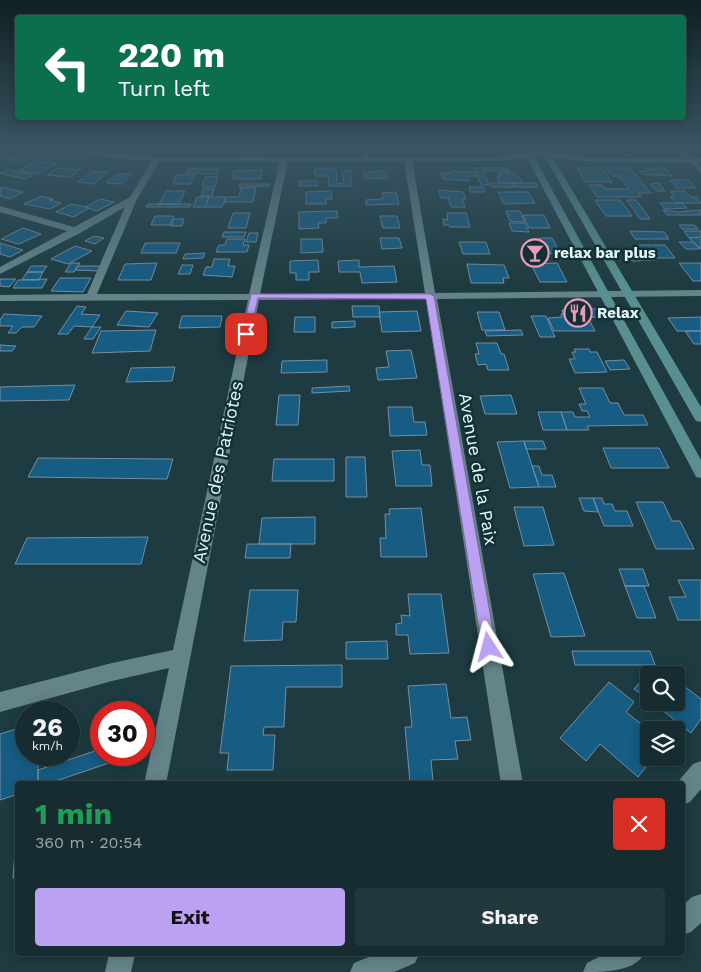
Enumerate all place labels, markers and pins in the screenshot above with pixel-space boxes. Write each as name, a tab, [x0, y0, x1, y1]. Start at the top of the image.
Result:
bar icon: relax bar plus	[520, 238, 550, 268]
place label: relax bar plus	[554, 244, 656, 262]
restaurant icon: Relax	[563, 298, 593, 328]
place label: Relax	[597, 304, 639, 322]
pin	[225, 313, 267, 355]

